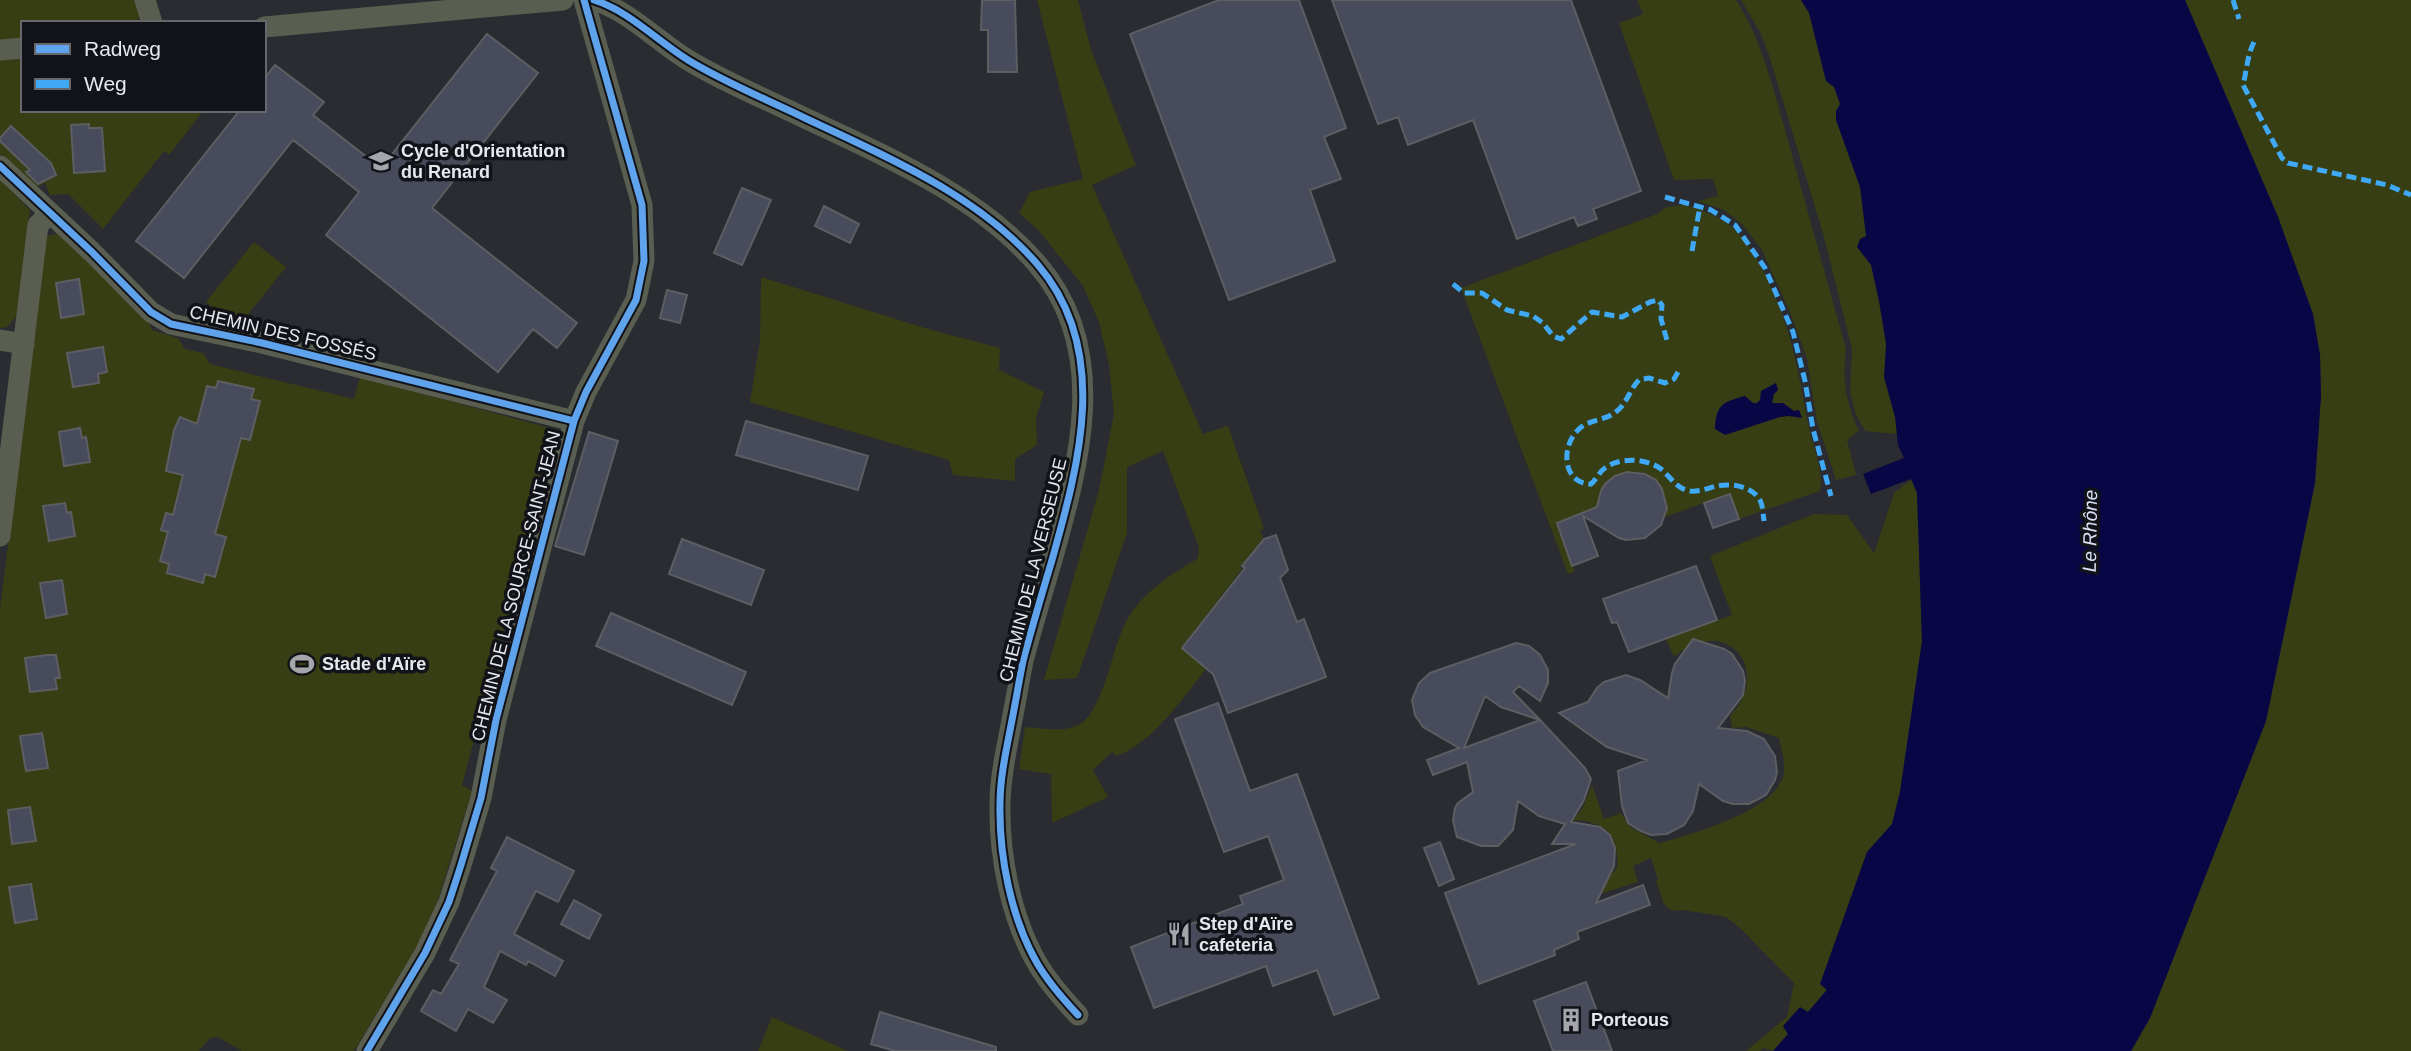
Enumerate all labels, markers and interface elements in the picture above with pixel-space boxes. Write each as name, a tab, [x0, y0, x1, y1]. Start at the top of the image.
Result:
legend	[21, 21, 266, 112]
text: Radweg	[84, 37, 161, 60]
text: Weg	[84, 72, 127, 95]
place label: Cycle d'Orientation du Renard	[401, 141, 565, 182]
school or university icon: Cycle d'Orientation du Renard	[367, 147, 395, 175]
street label: CHEMIN DES FOSSÉS	[188, 302, 378, 364]
street label: CHEMIN DE LA SOURCE-SAINT-JEAN	[468, 429, 564, 743]
street label: CHEMIN DE LA VERSEUSE	[995, 456, 1071, 684]
water label: Le Rhône	[2079, 490, 2101, 572]
sports icon: Stade d'Aïre	[288, 650, 316, 678]
place label: Stade d'Aïre	[322, 654, 426, 674]
place label: Step d'Aïre cafeteria	[1199, 914, 1293, 955]
restaurant icon: Step d'Aïre cafeteria	[1165, 920, 1193, 948]
building icon: Porteous	[1557, 1006, 1585, 1034]
place label: Porteous	[1591, 1010, 1669, 1030]

